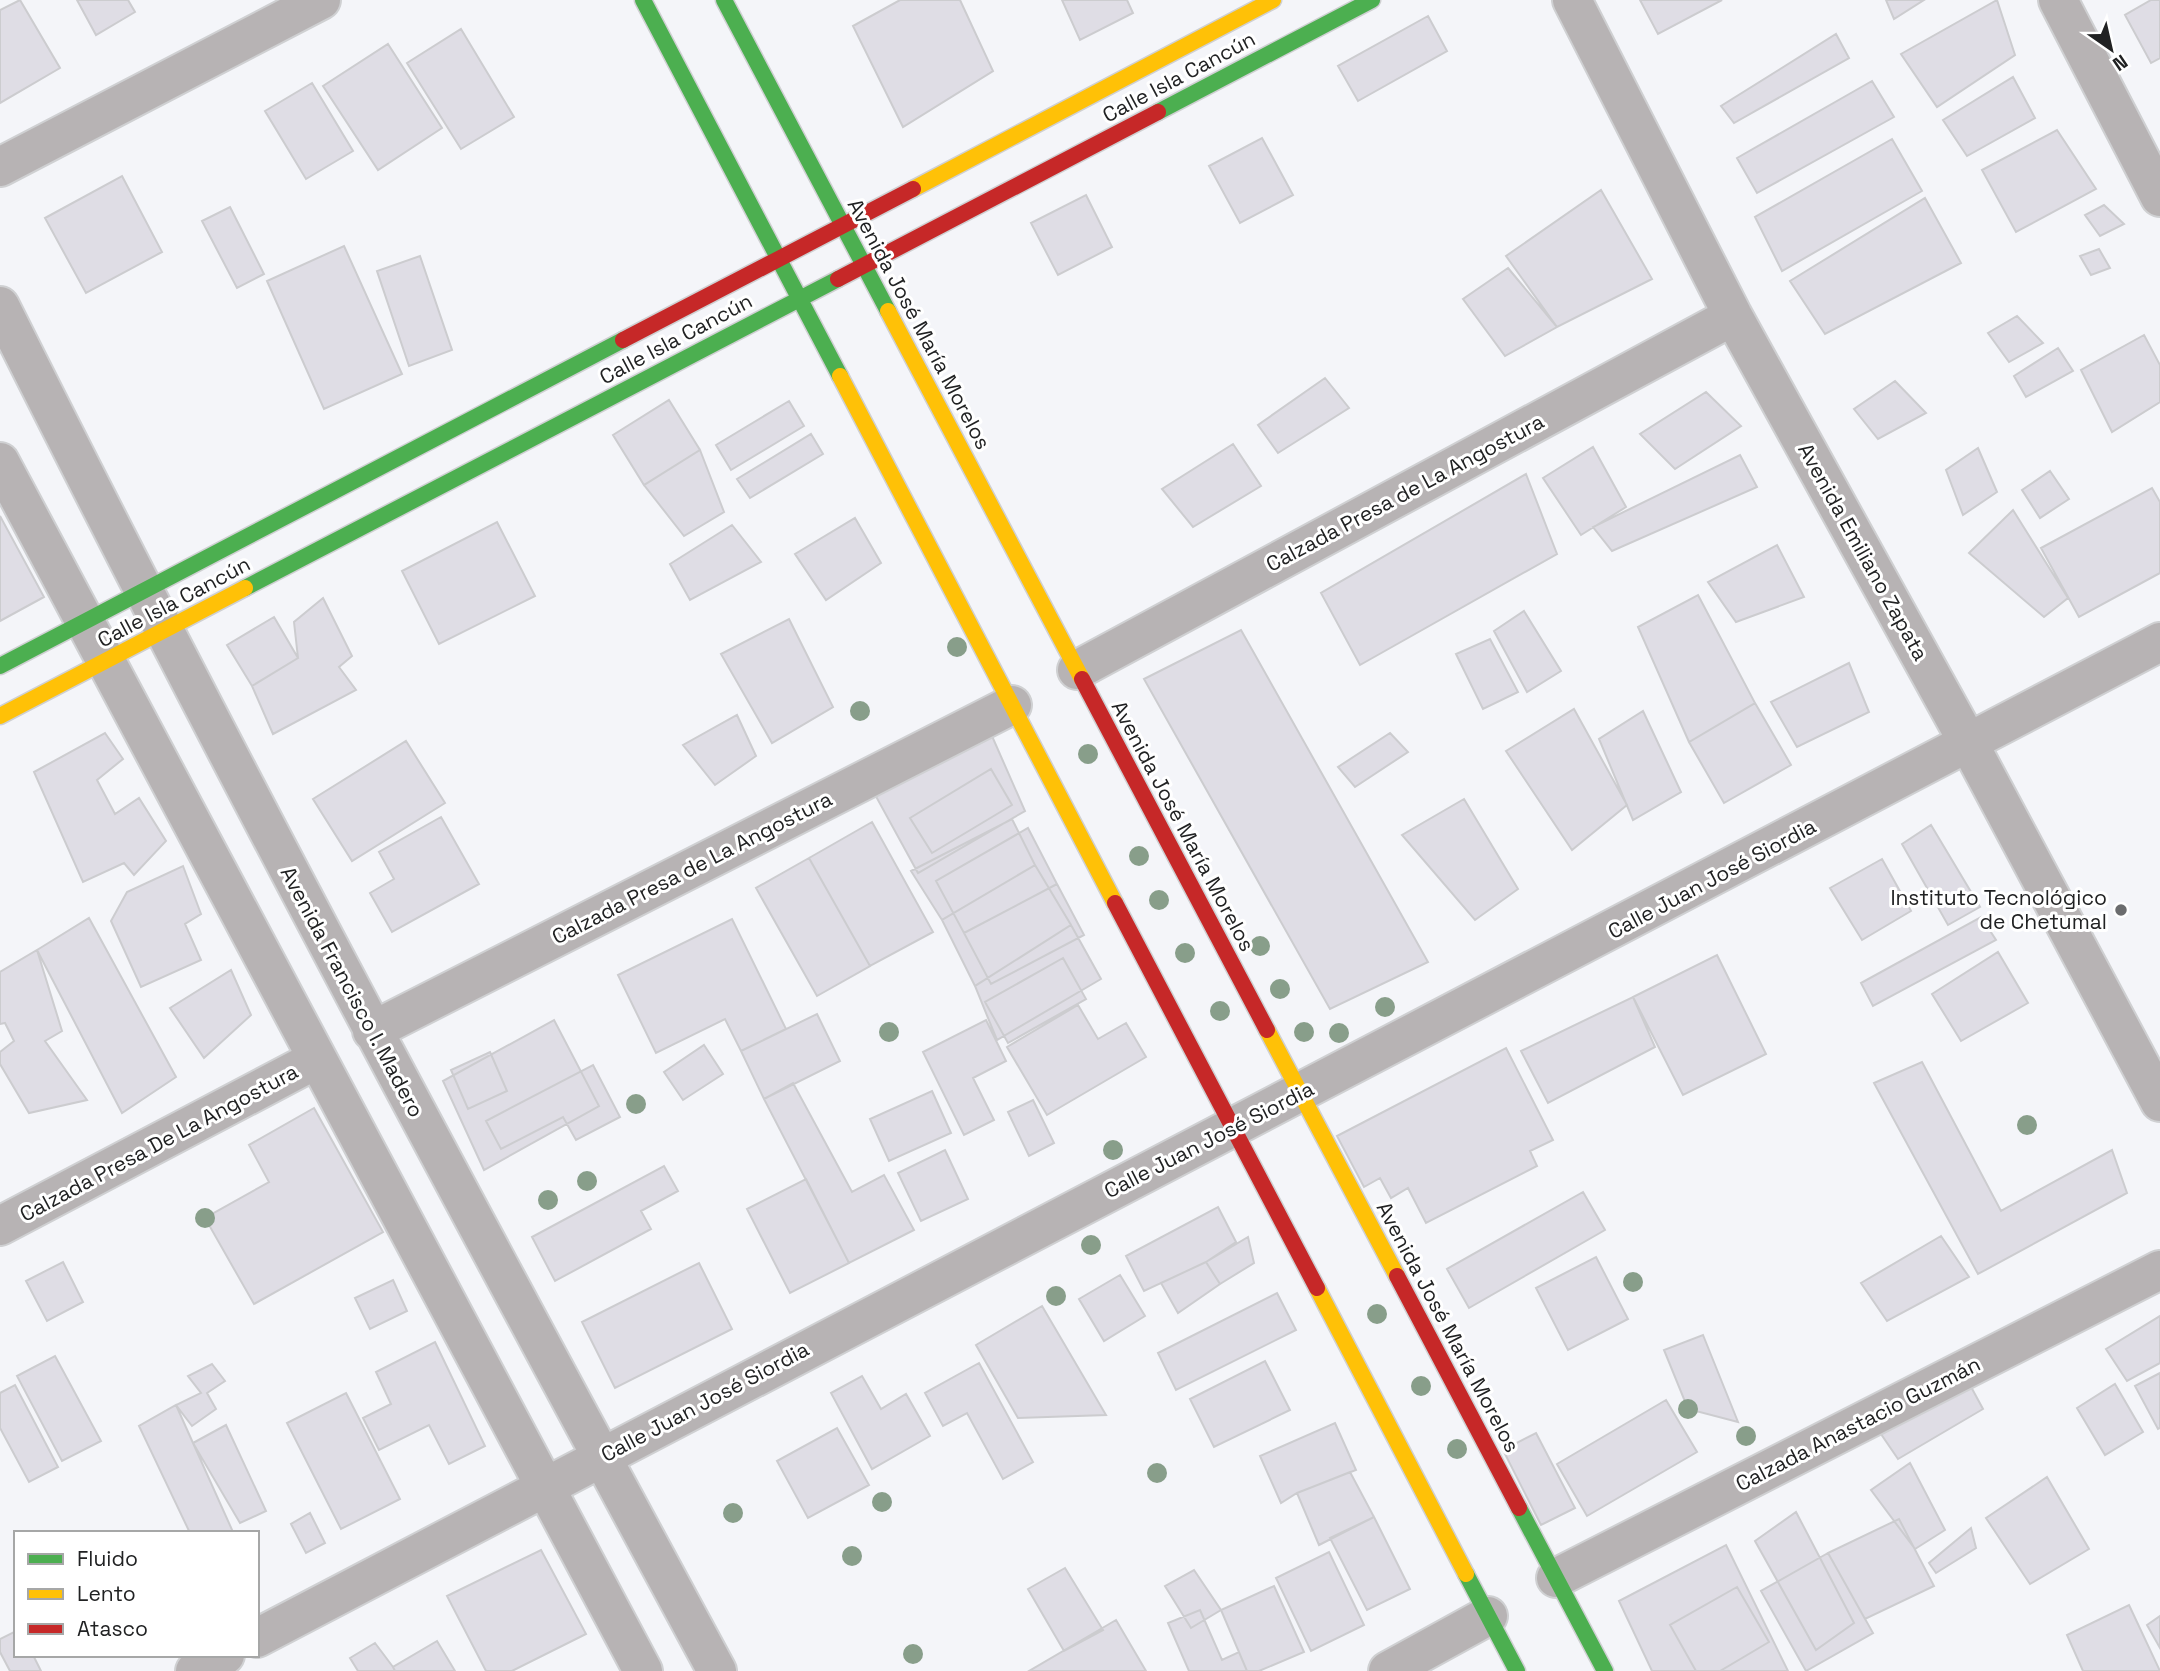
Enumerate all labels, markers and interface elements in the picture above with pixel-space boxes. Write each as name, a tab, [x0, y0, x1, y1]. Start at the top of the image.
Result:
north arrow	[2076, 14, 2146, 84]
street label: Calle Isla Cancún	[1098, 25, 1260, 128]
text: N	[2108, 49, 2132, 77]
street label: Avenida José María Morelos	[842, 194, 997, 454]
street label: Calle Isla Cancún	[595, 287, 757, 390]
street label: Calzada Presa de La Angostura	[1261, 408, 1548, 577]
street label: Avenida Emiliano Zapata	[1792, 438, 1935, 665]
street label: Calle Isla Cancún	[93, 550, 255, 653]
street label: Avenida José María Morelos	[1106, 696, 1261, 956]
street label: Calzada Presa de La Angostura	[547, 785, 836, 950]
street label: Calle Juan José Siordia	[1603, 812, 1820, 945]
street label: Avenida Francisco I. Madero	[275, 862, 430, 1122]
place label: Instituto Tecnológico de Chetumal	[1890, 884, 2107, 935]
marker: Instituto Tecnológico de Chetumal	[2113, 902, 2129, 918]
street label: Calzada Presa De La Angostura	[15, 1058, 303, 1228]
street label: Calle Juan José Siordia	[1099, 1075, 1318, 1204]
street label: Avenida José María Morelos	[1371, 1197, 1526, 1457]
street label: Calle Juan José Siordia	[596, 1335, 813, 1468]
street label: Calzada Anastacio Guzmán	[1731, 1350, 1985, 1497]
legend	[14, 1531, 259, 1657]
text: Fluido	[77, 1545, 138, 1572]
text: Lento	[77, 1580, 136, 1607]
text: Atasco	[77, 1615, 148, 1642]

